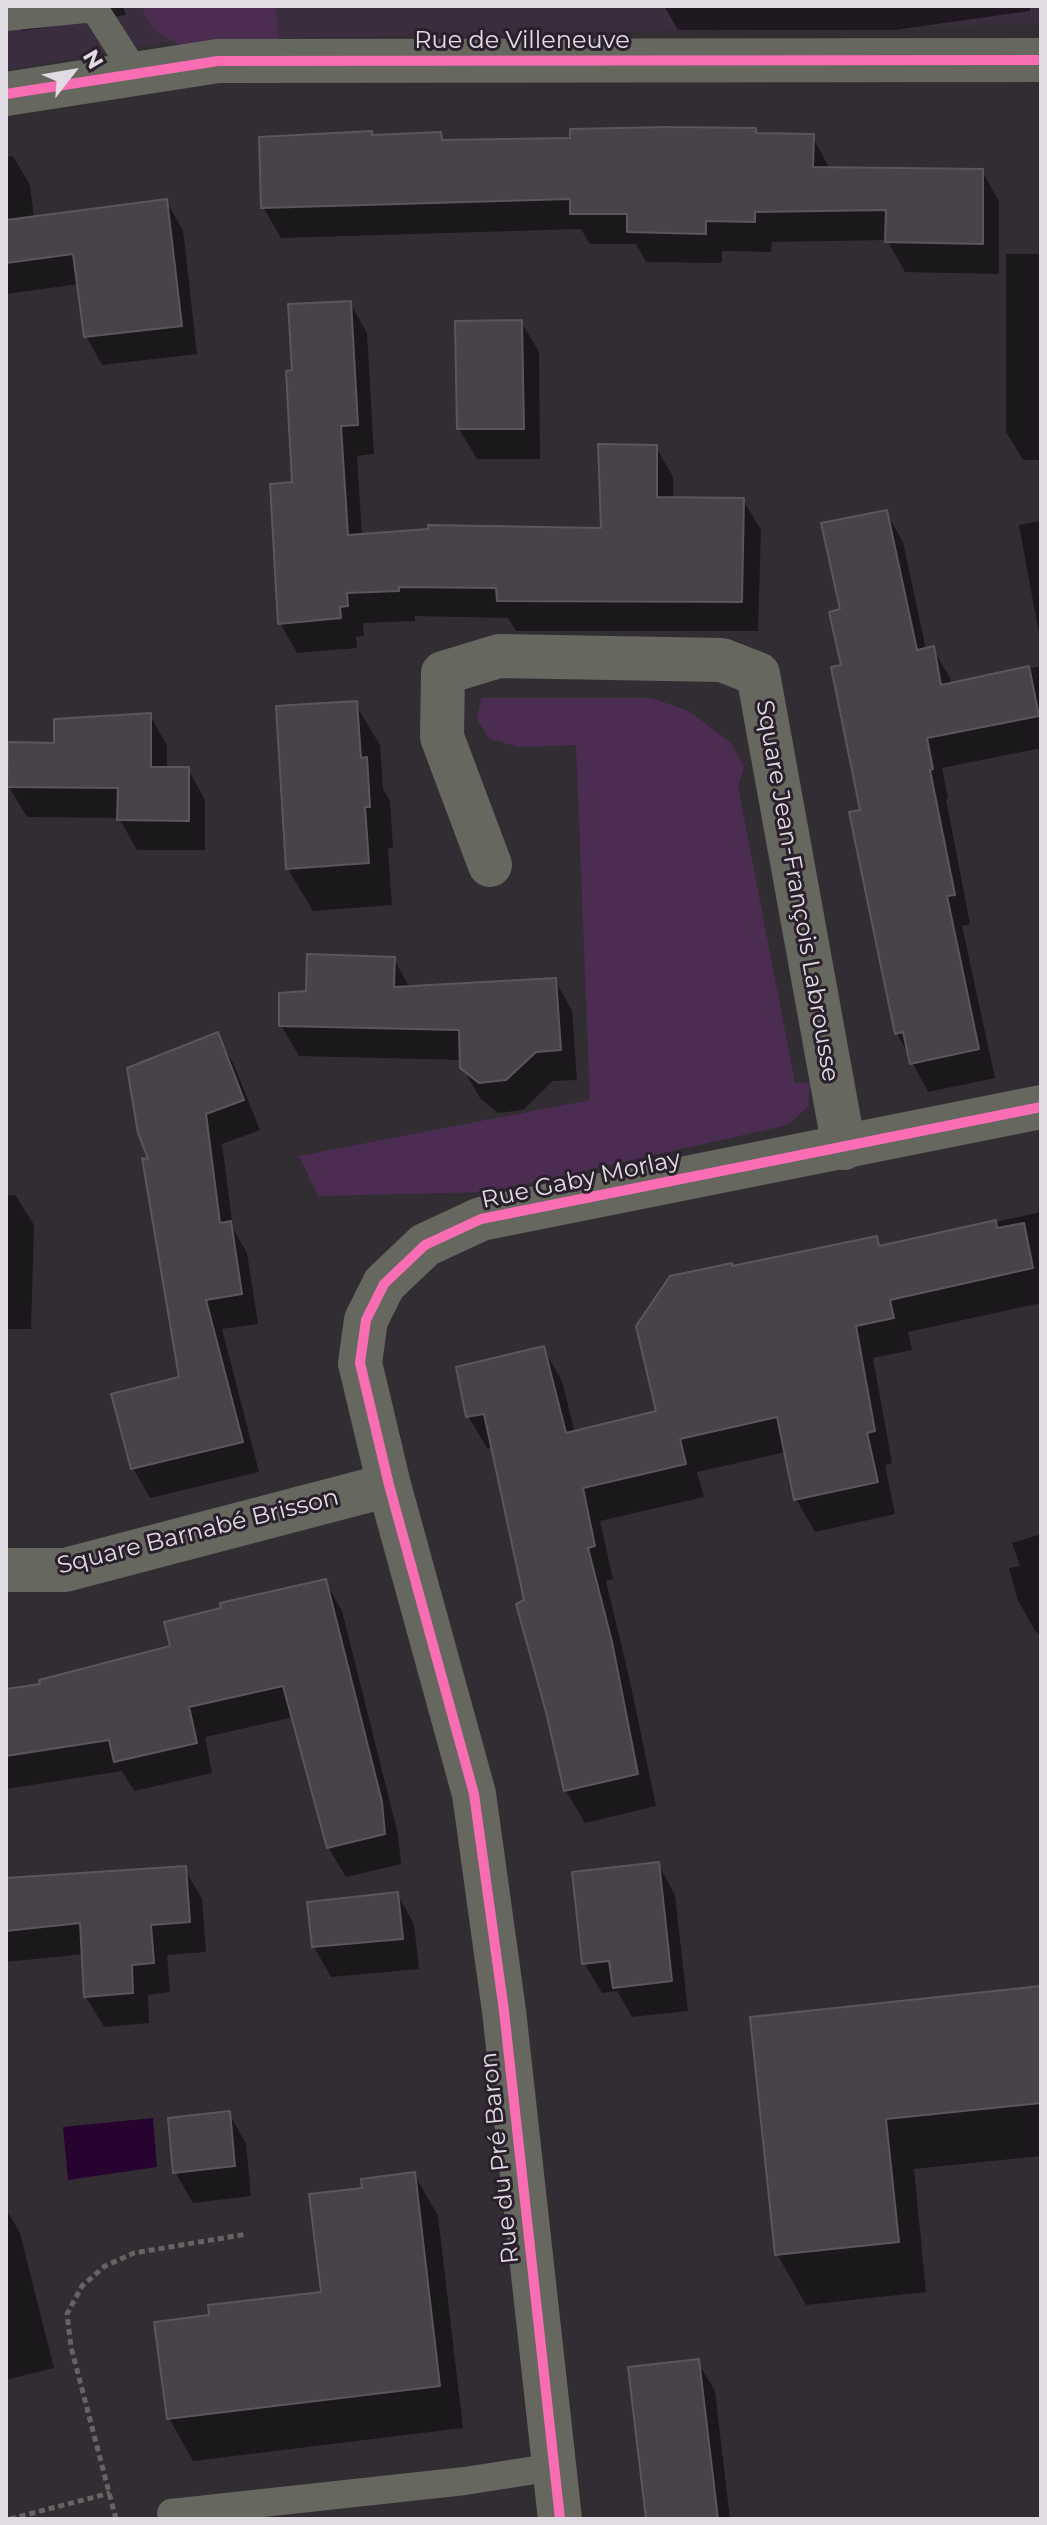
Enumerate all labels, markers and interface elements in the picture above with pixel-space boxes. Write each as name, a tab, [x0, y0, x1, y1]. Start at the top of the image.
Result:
street label: Rue de Villeneuve	[414, 27, 630, 55]
north arrow	[32, 32, 112, 112]
text: N	[77, 45, 109, 74]
street label: Square Jean-François Labrousse	[749, 698, 845, 1084]
street label: Rue Gaby Morlay	[479, 1145, 683, 1215]
street label: Square Barnabé Brisson	[54, 1483, 342, 1581]
street label: Rue du Pré Baron	[475, 2051, 525, 2265]

